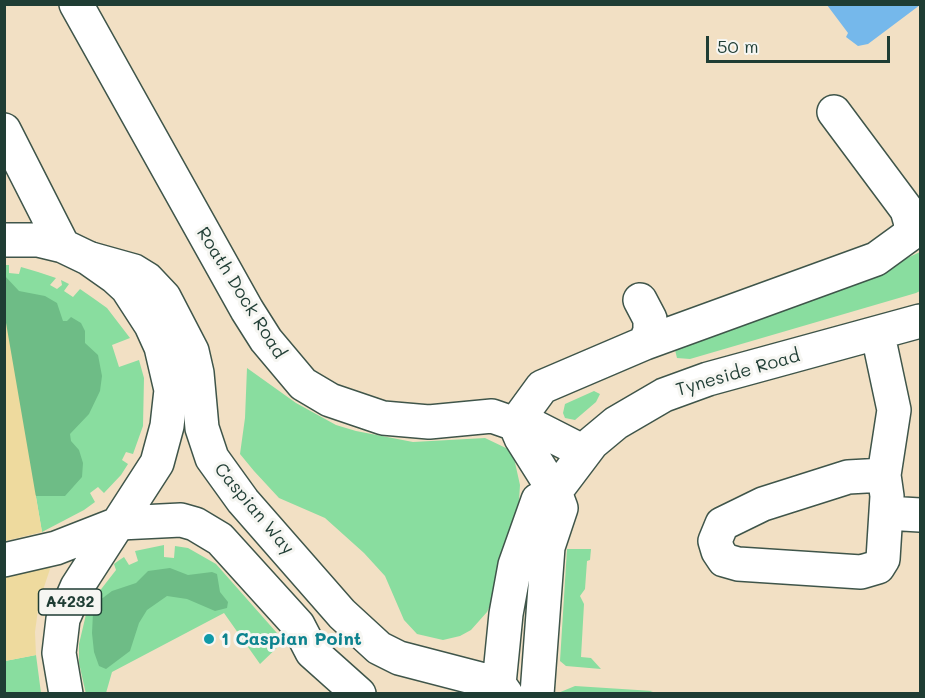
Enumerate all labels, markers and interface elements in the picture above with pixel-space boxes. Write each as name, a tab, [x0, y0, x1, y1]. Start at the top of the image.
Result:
scale bar	[709, 24, 894, 62]
text: 50 m	[717, 34, 759, 58]
street label: Roath Dock Road	[192, 223, 290, 363]
street label: Tyneside Road	[674, 345, 802, 401]
street label: Caspian Way	[209, 459, 299, 559]
road number: A4232	[38, 589, 101, 615]
place label: 1 Caspian Point	[221, 628, 362, 650]
marker: 1 Caspian Point	[202, 632, 216, 646]

